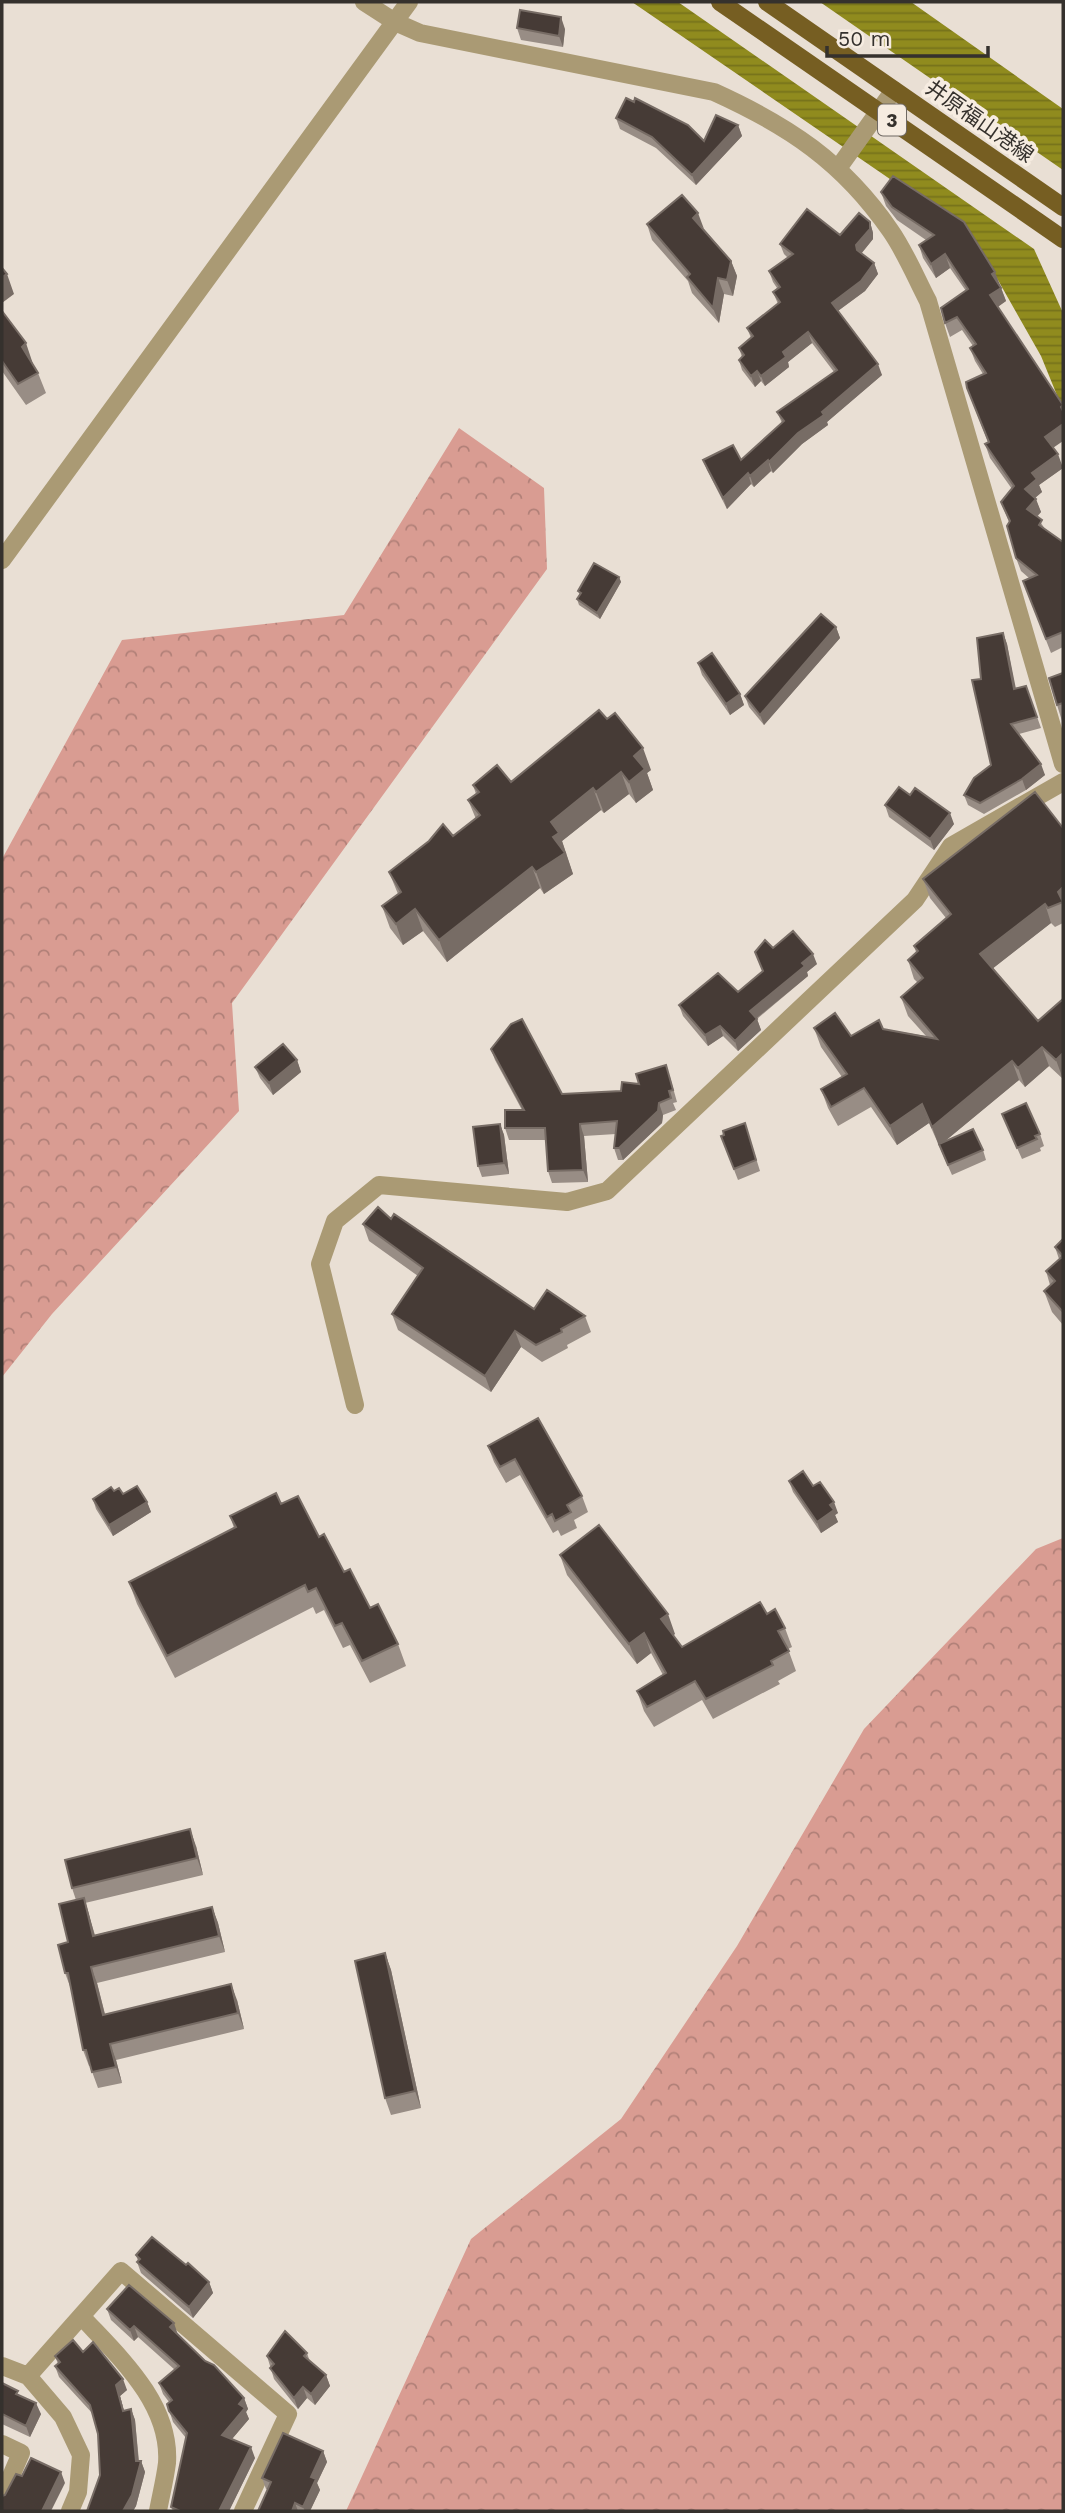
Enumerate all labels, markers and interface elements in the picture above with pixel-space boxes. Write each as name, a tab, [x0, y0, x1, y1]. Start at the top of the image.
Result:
scale bar	[827, 14, 988, 58]
text: 50 m	[838, 26, 890, 51]
street label: 井原福山港線	[921, 75, 1039, 167]
road number: 3	[878, 104, 906, 136]

